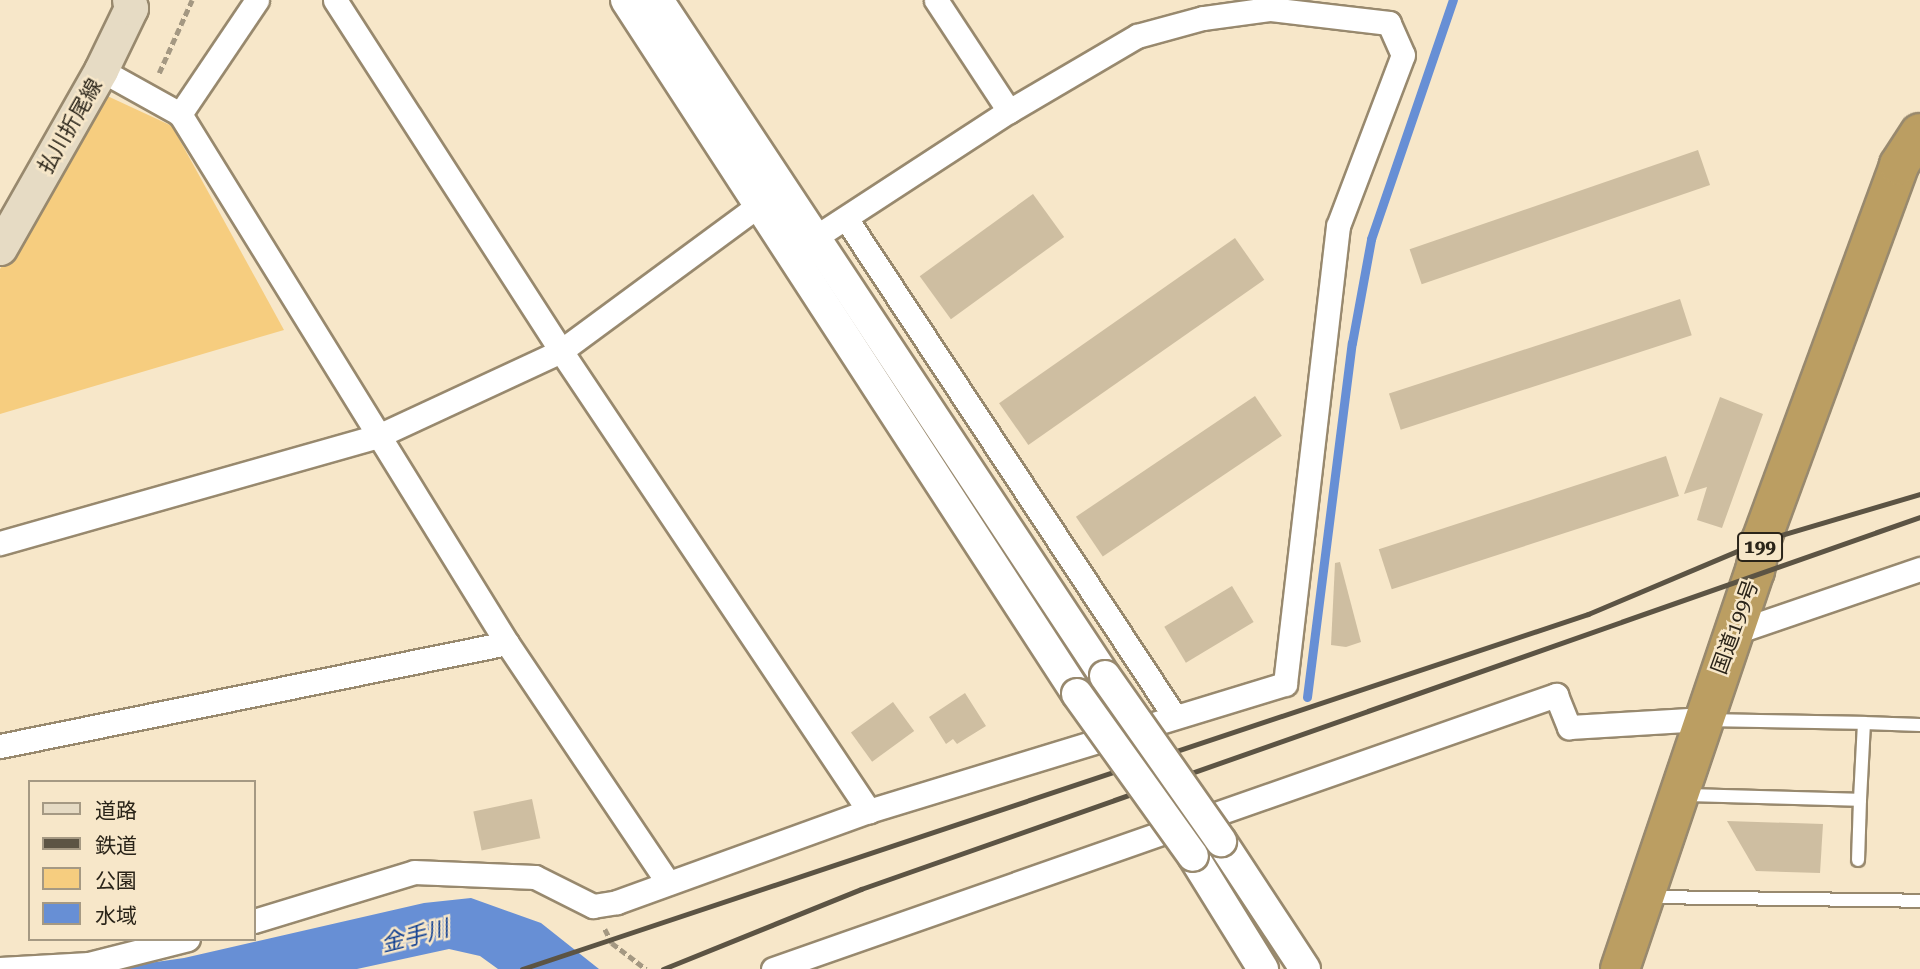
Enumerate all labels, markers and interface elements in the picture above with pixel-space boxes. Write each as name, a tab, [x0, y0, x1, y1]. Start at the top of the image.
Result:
street label: 払川折尾線	[33, 74, 107, 178]
road number: 199	[1736, 532, 1784, 562]
street label: 国道199号	[1706, 577, 1764, 677]
legend	[28, 780, 256, 941]
text: 道路	[95, 799, 137, 823]
text: 鉄道	[95, 834, 137, 858]
text: 公園	[95, 869, 137, 893]
text: 水域	[95, 904, 137, 928]
water label: 金手川	[378, 915, 452, 959]

